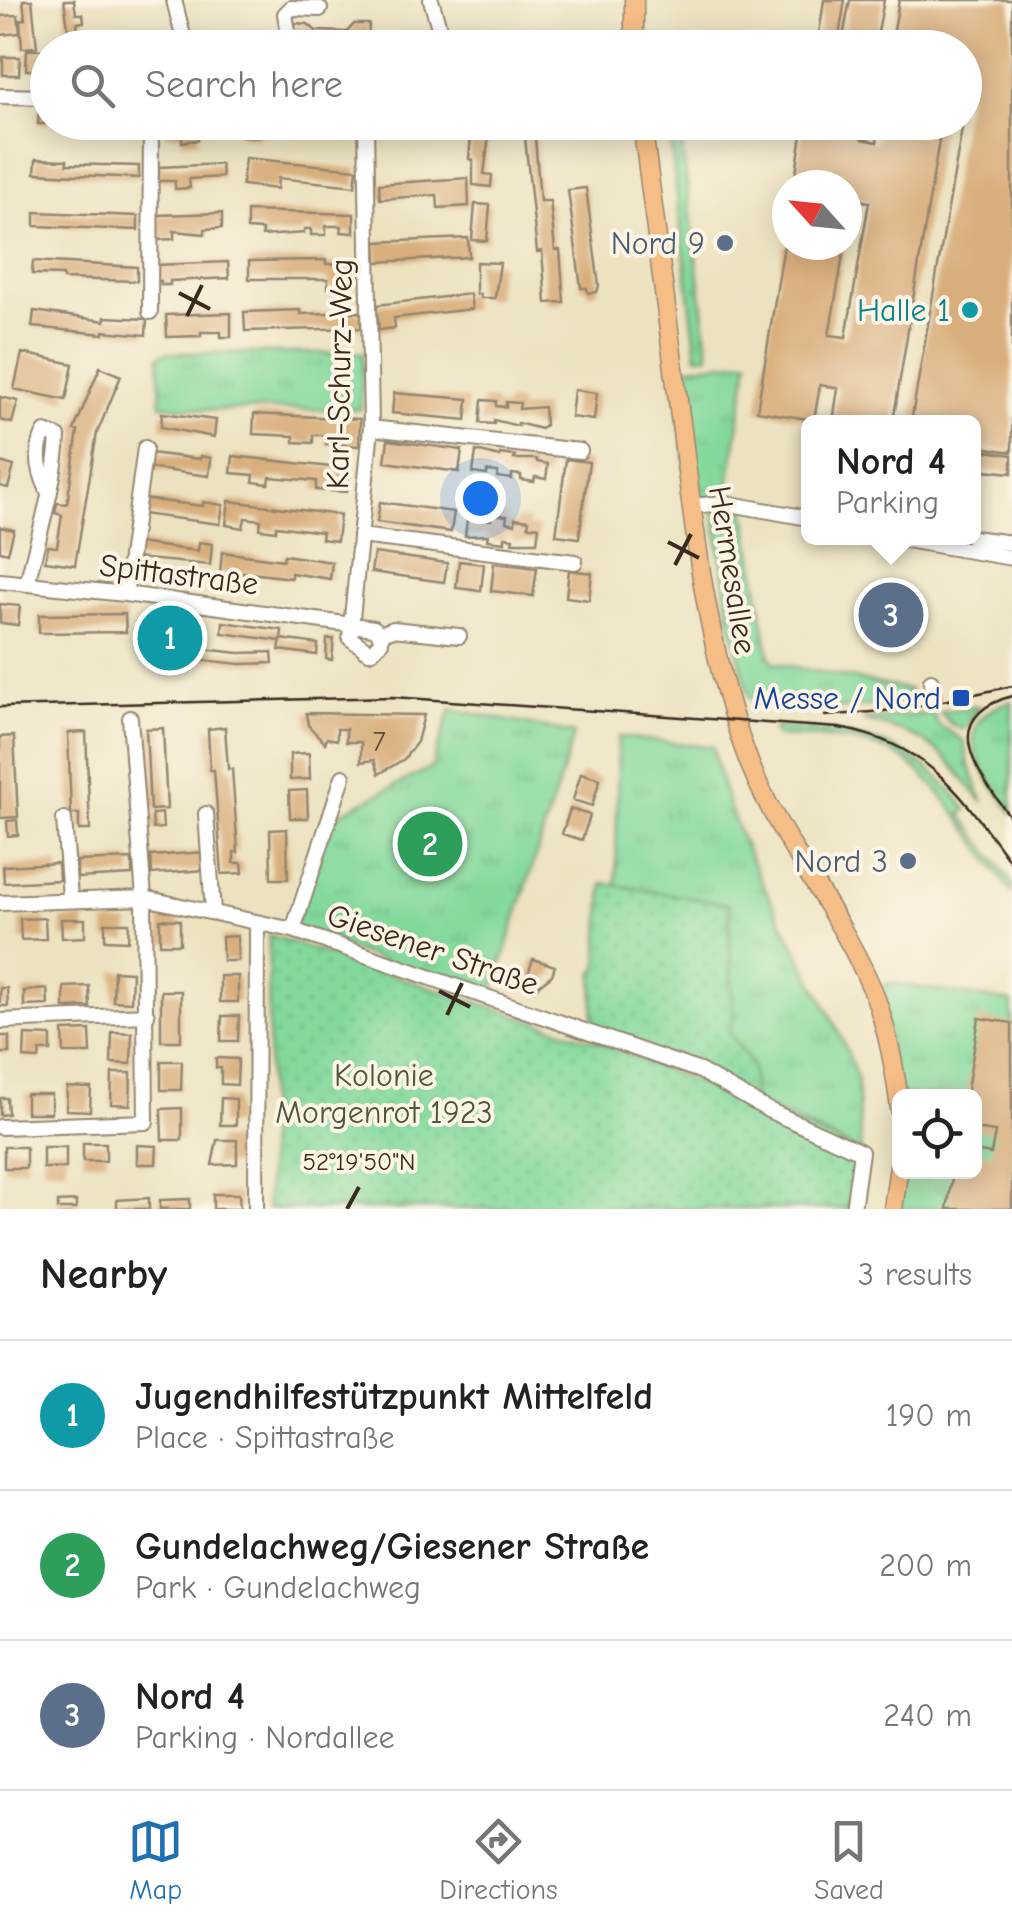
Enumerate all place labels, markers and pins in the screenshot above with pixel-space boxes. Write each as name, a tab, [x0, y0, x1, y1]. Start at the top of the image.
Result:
place label: Nord 9	[611, 225, 705, 262]
marker: Nord 9	[714, 232, 736, 254]
place label: Halle 1	[857, 292, 950, 329]
marker: Halle 1	[959, 299, 981, 321]
pin: 3	[858, 578, 924, 652]
pin: 1	[138, 600, 202, 676]
place label: Messe / Nord	[754, 680, 941, 717]
marker: Messe / Nord	[950, 687, 972, 709]
pin: 2	[398, 806, 462, 882]
place label: Nord 3	[794, 843, 888, 880]
marker: Nord 3	[897, 850, 919, 872]

